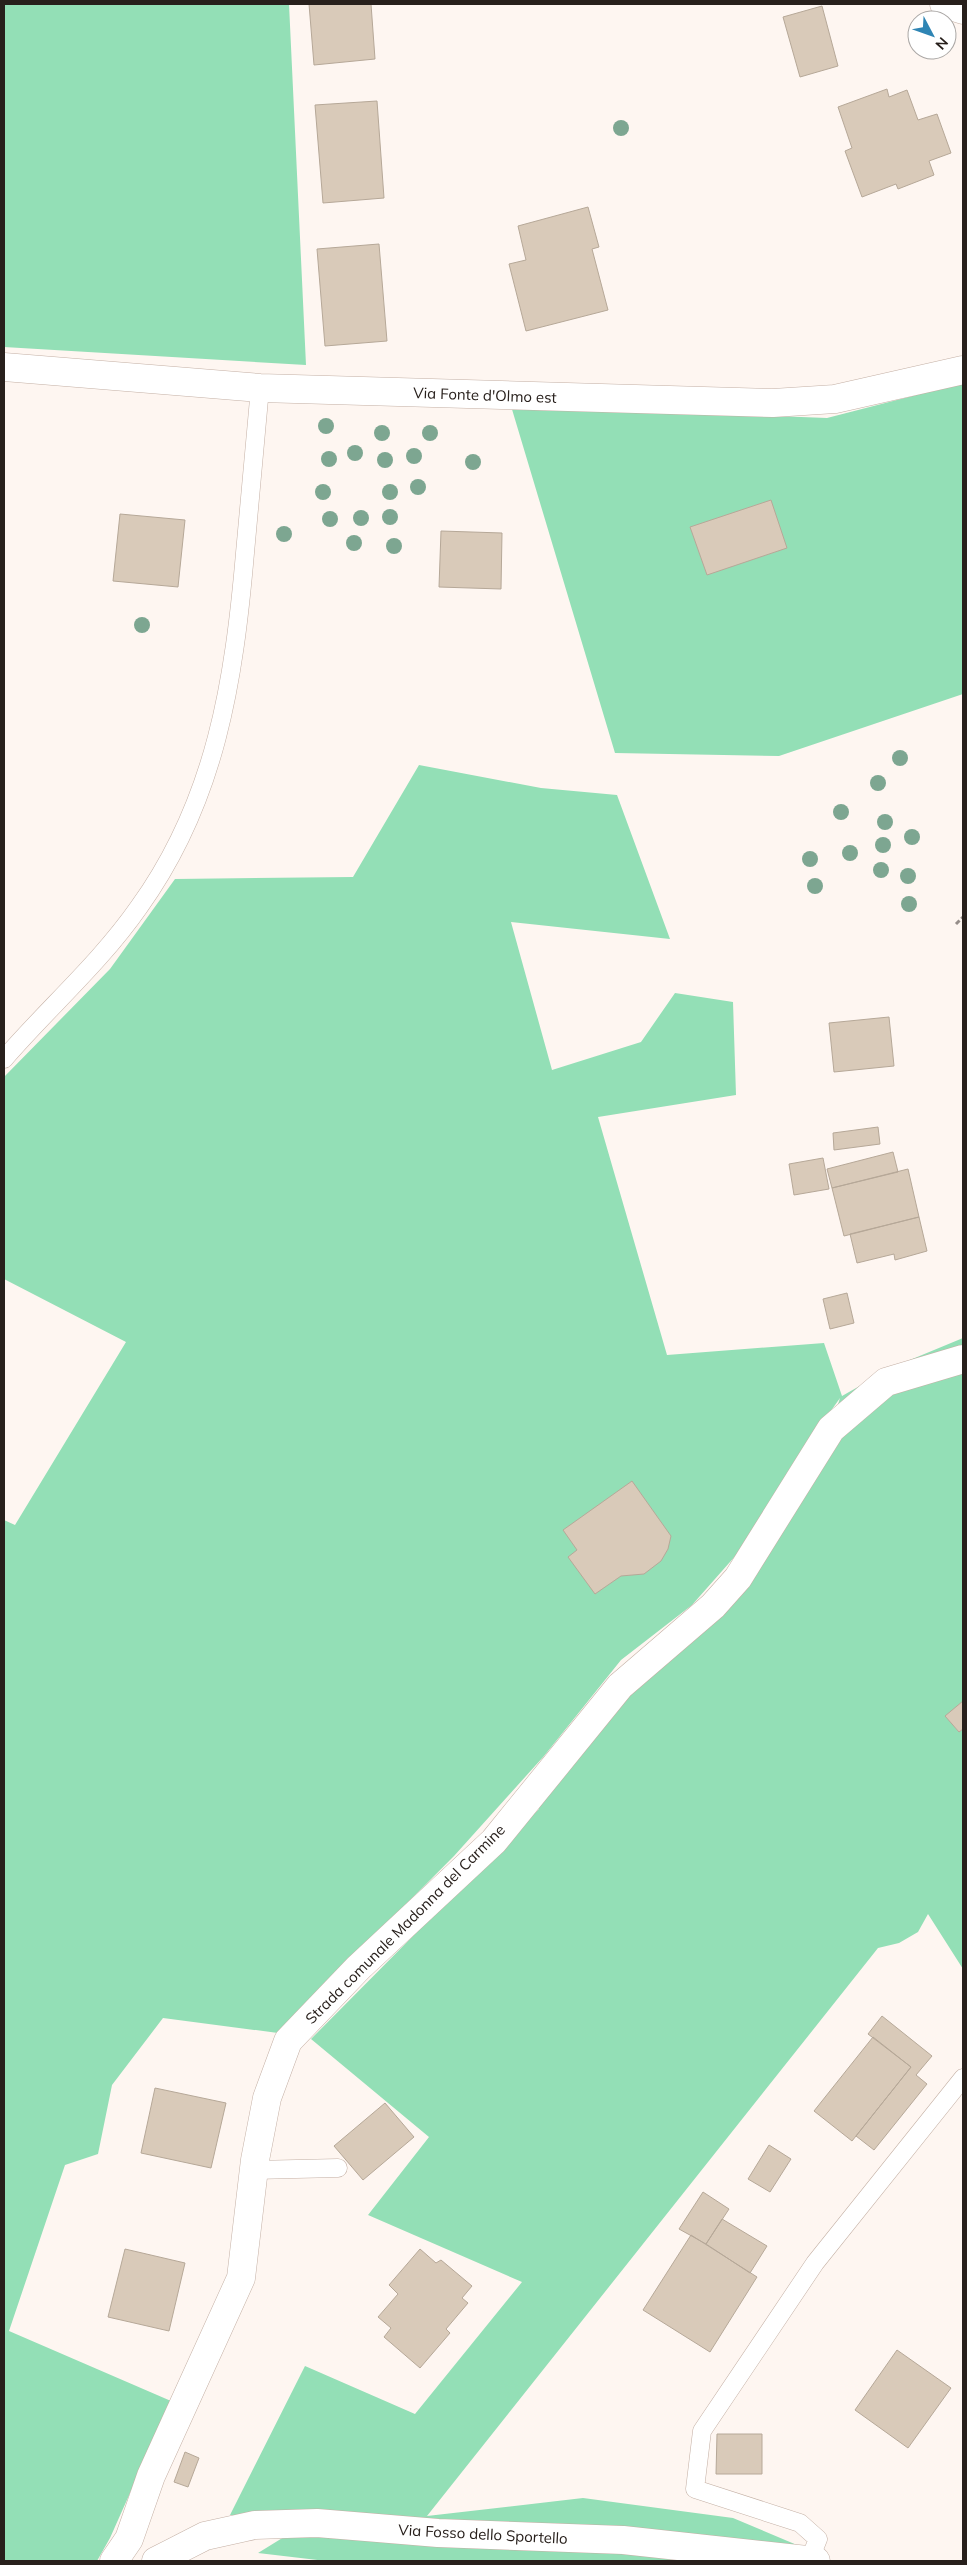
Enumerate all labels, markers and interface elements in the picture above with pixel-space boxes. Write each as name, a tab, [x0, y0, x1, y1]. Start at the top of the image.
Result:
north arrow	[907, 10, 957, 60]
text: N	[932, 34, 952, 53]
street label: Via Fonte d'Olmo est	[413, 383, 557, 407]
street label: Strada comunale Madonna del Carmine	[301, 1820, 509, 2028]
street label: Via Fosso dello Sportello	[398, 2520, 568, 2548]

